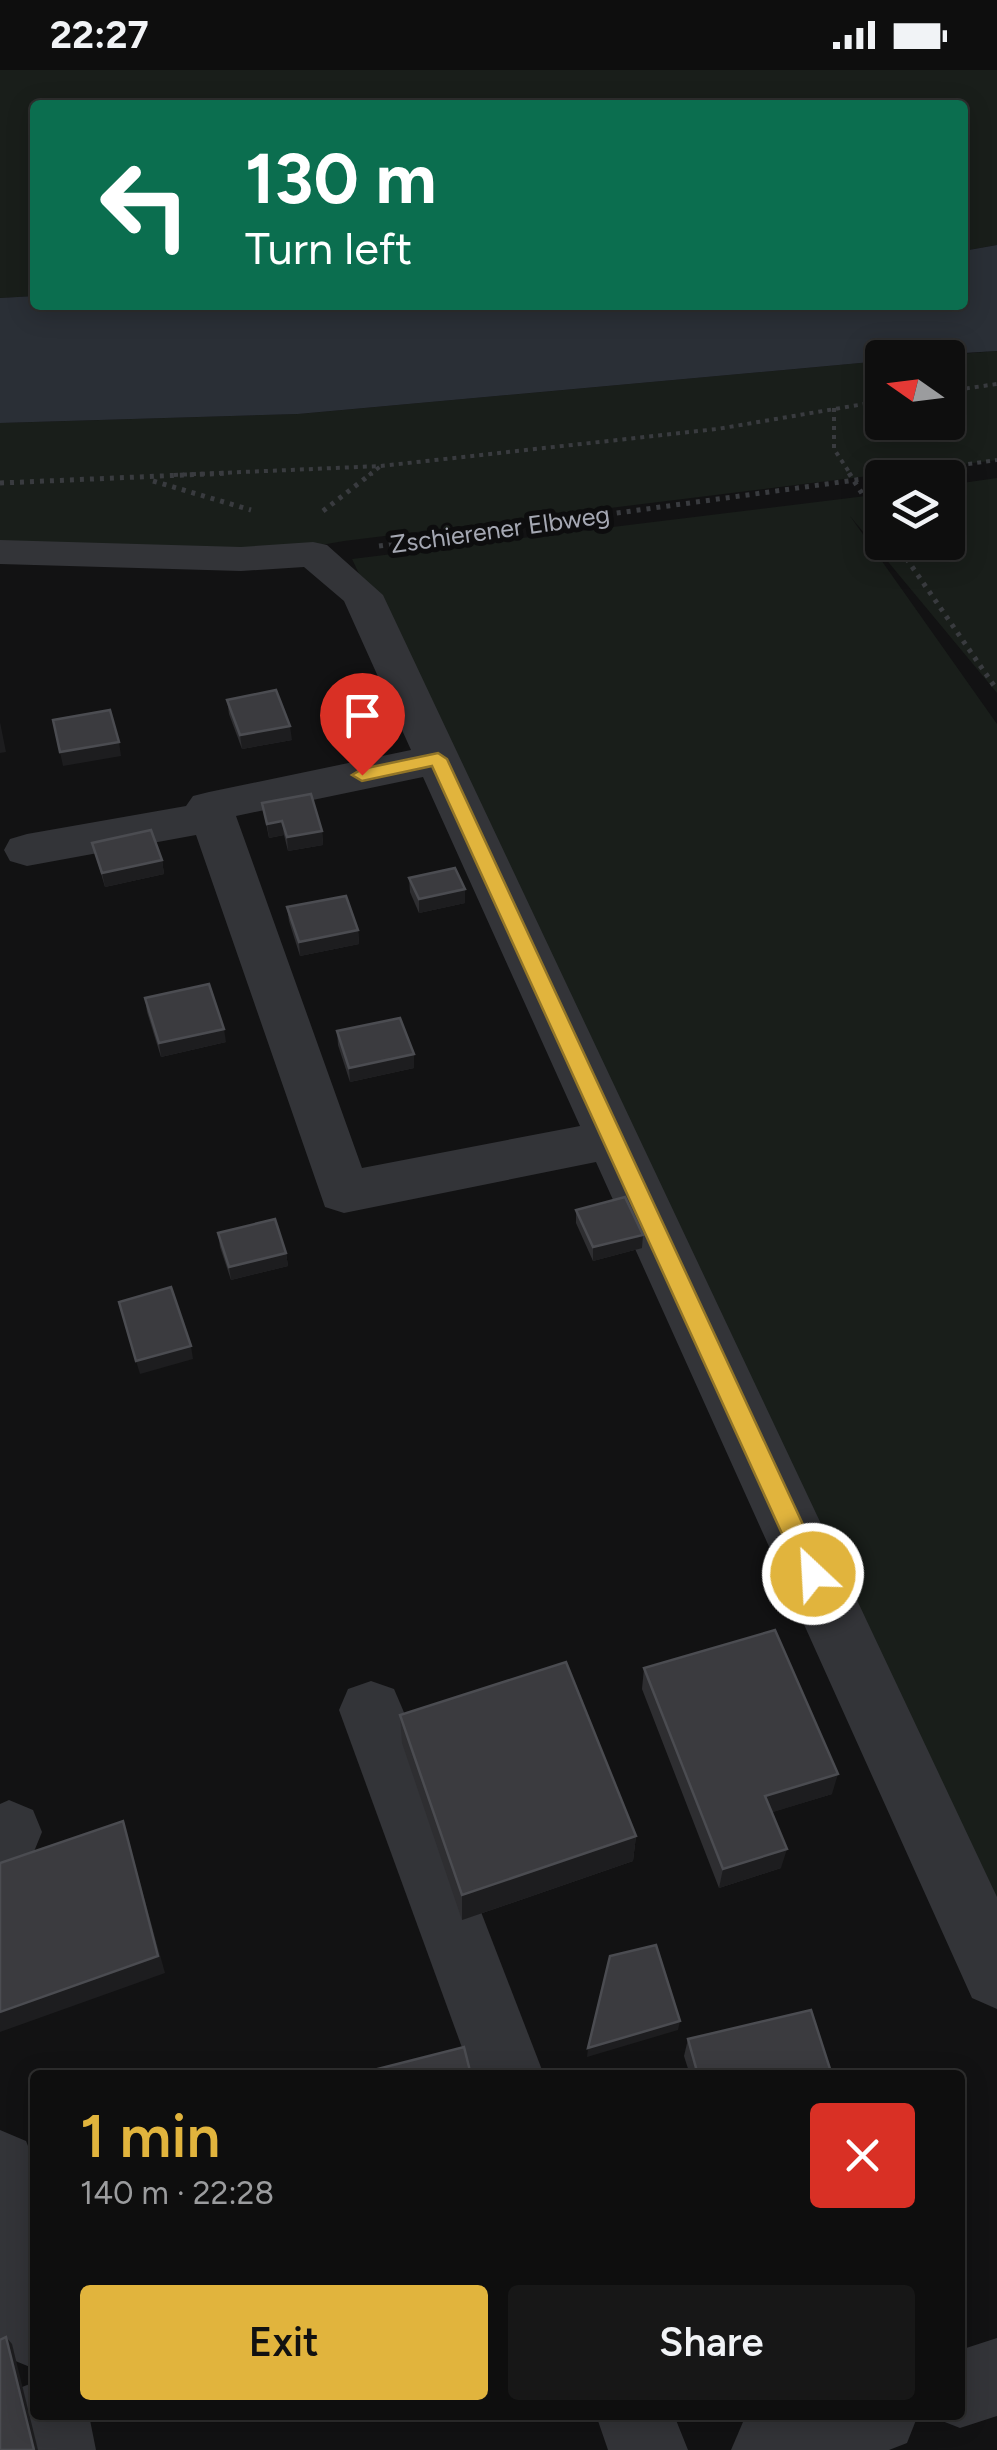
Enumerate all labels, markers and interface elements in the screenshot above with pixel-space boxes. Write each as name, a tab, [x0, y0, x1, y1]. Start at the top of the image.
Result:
text: 22:27	[50, 12, 149, 58]
text: 130 m	[245, 136, 437, 221]
icon: left	[80, 140, 210, 270]
text: Turn left	[245, 221, 412, 275]
north arrow	[865, 340, 965, 440]
map controls	[865, 340, 965, 560]
button: layers	[865, 460, 965, 560]
street label: Zschierener Elbweg	[388, 499, 612, 559]
pin	[320, 673, 405, 776]
icon: arrive	[335, 688, 390, 743]
position arrow	[761, 1522, 865, 1626]
text: 1 min	[80, 2100, 220, 2172]
button: close	[810, 2103, 915, 2208]
text: 140 m · 22:28	[80, 2174, 274, 2212]
button: Exit	[80, 2285, 488, 2400]
button: Share	[508, 2285, 915, 2400]

